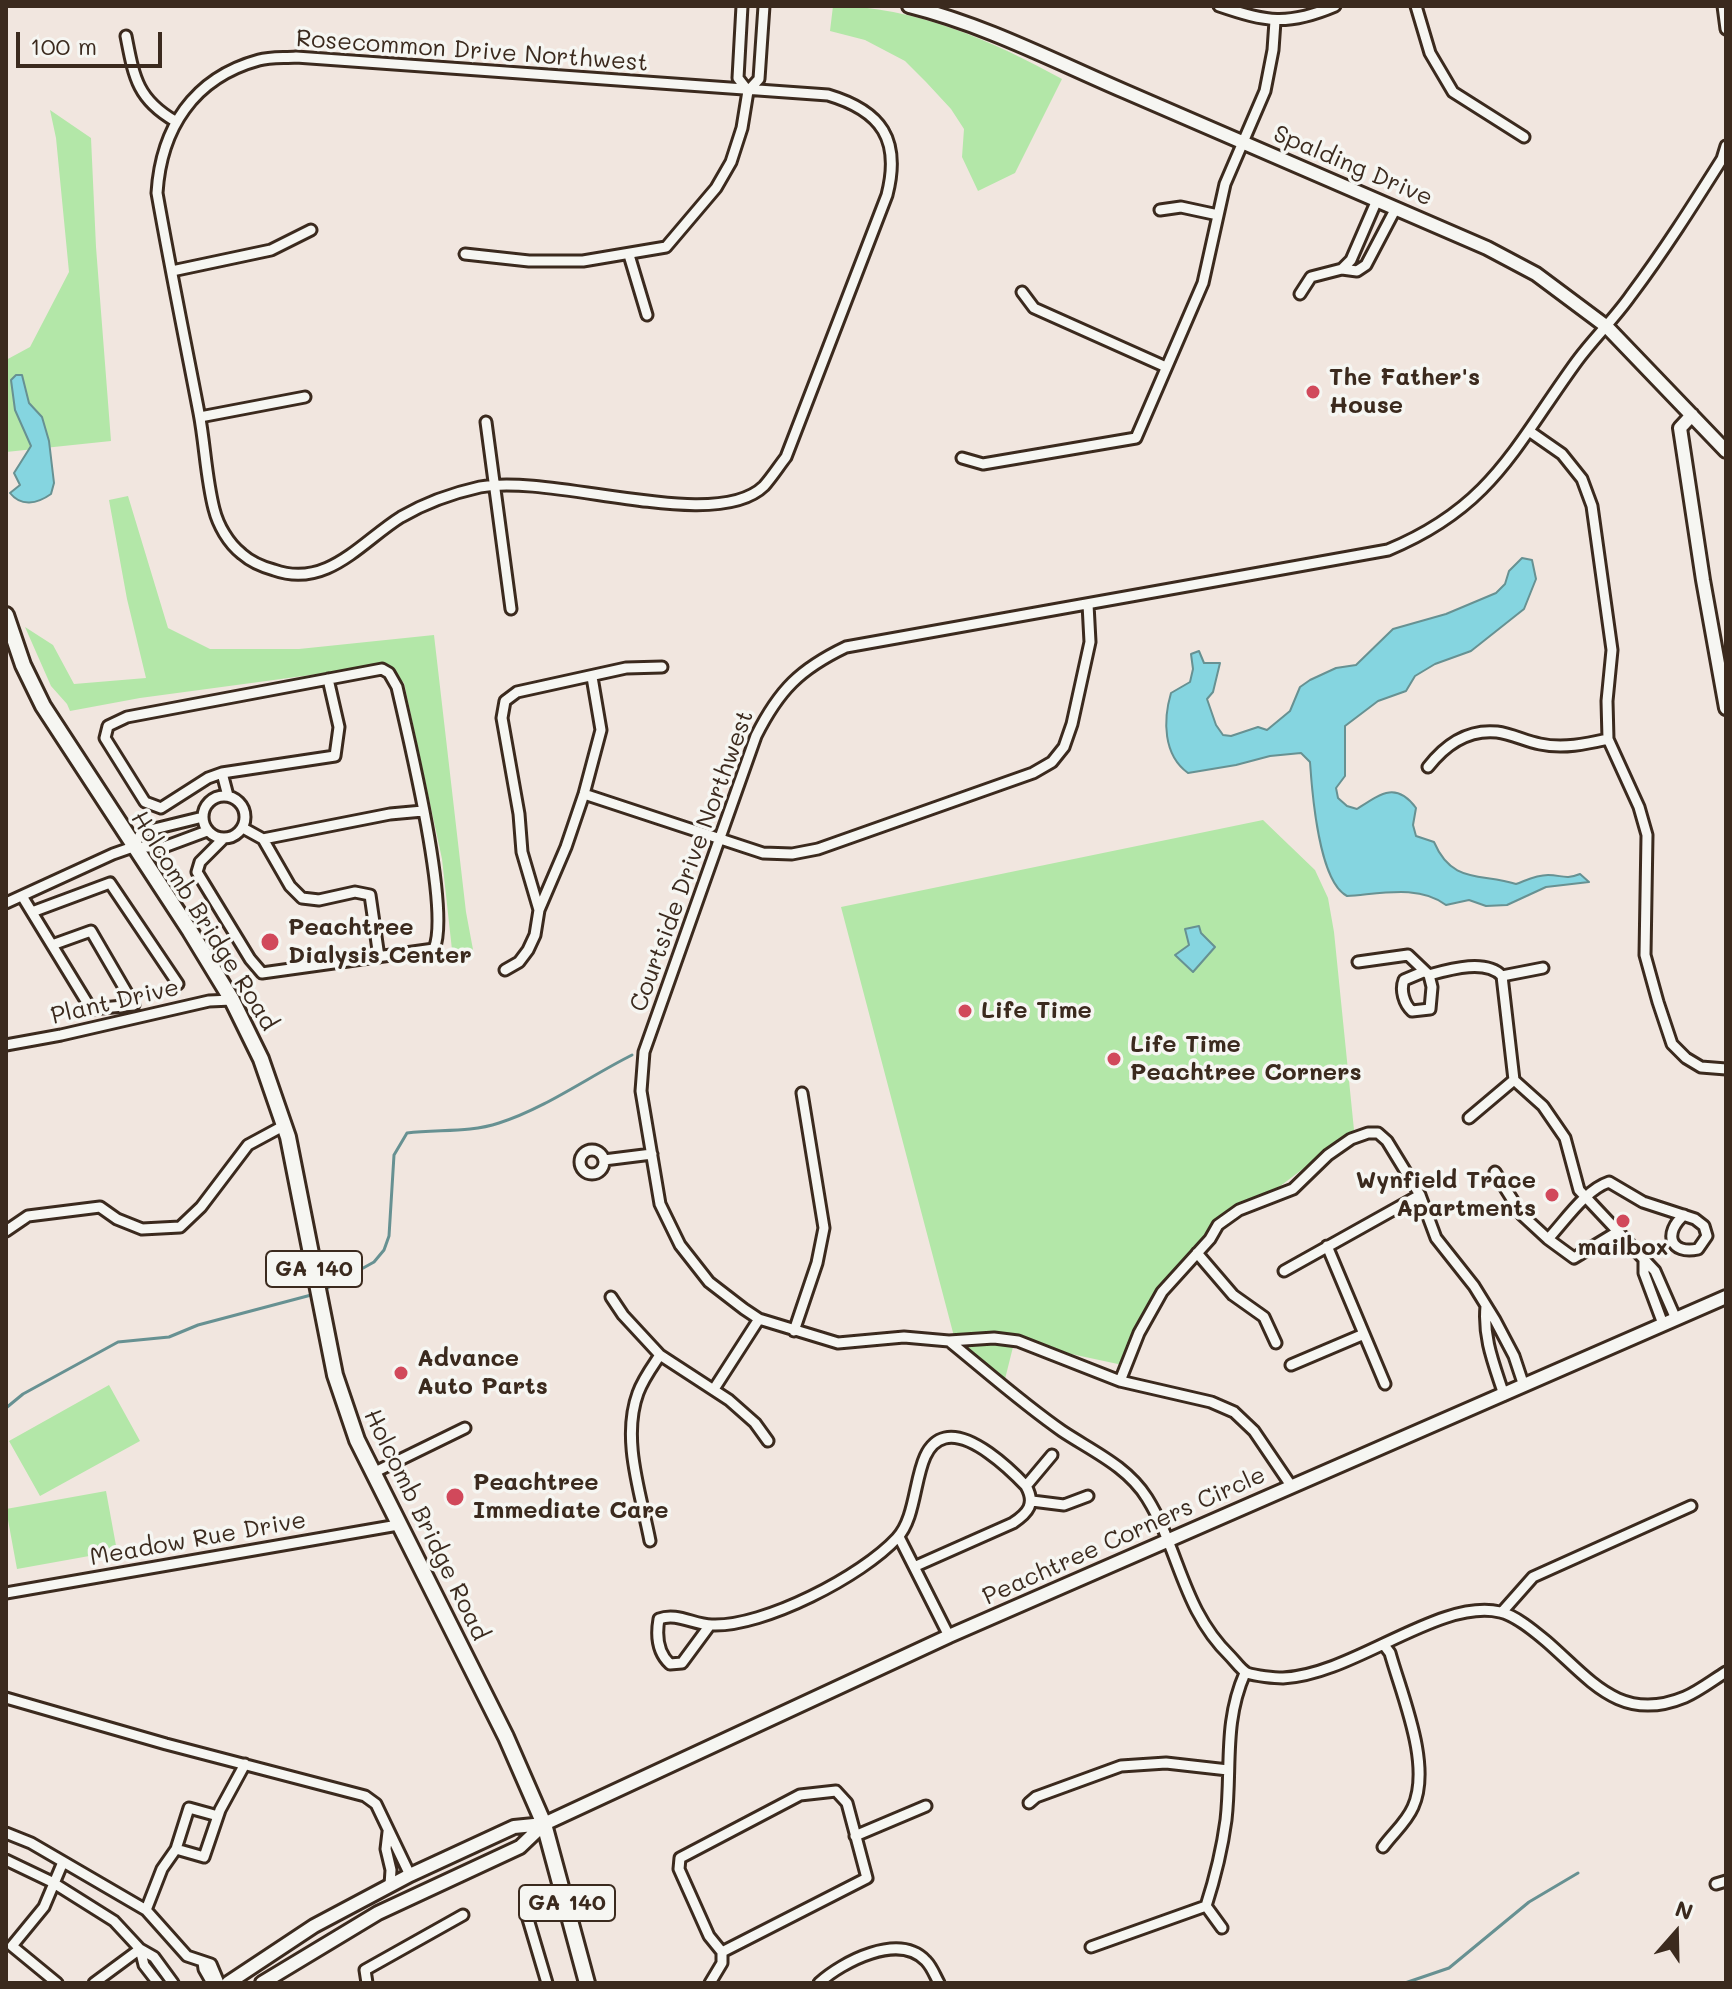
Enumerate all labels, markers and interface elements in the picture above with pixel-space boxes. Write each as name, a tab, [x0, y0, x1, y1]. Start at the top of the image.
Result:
scale bar	[20, 16, 166, 66]
street label: Rosecommon Drive Northwest	[295, 24, 649, 78]
text: 100 m	[30, 30, 97, 61]
street label: Spalding Drive	[1269, 119, 1437, 213]
place label: The Father's House	[1329, 364, 1480, 420]
marker: The Father's House	[1304, 383, 1322, 401]
street label: Courtside Drive Northwest	[624, 706, 760, 1016]
street label: Holcomb Bridge Road	[125, 806, 283, 1036]
place label: Peachtree Dialysis Center	[288, 914, 472, 970]
marker: Peachtree Dialysis Center	[259, 931, 281, 953]
street label: Plant Drive	[48, 973, 182, 1031]
place label: Life Time	[981, 997, 1092, 1025]
marker: Life Time	[956, 1002, 974, 1020]
place label: Life Time Peachtree Corners	[1130, 1031, 1362, 1087]
marker: Life Time Peachtree Corners	[1105, 1050, 1123, 1068]
place label: Wynfield Trace Apartments	[1356, 1167, 1536, 1223]
marker: Wynfield Trace Apartments	[1543, 1186, 1561, 1204]
marker: mailbox	[1614, 1212, 1632, 1230]
place label: mailbox	[1578, 1234, 1668, 1262]
road number: GA 140	[266, 1251, 362, 1287]
place label: Advance Auto Parts	[417, 1345, 548, 1401]
marker: Advance Auto Parts	[392, 1364, 410, 1382]
street label: Holcomb Bridge Road	[357, 1405, 495, 1645]
street label: Peachtree Corners Circle	[978, 1460, 1270, 1612]
place label: Peachtree Immediate Care	[473, 1469, 669, 1525]
marker: Peachtree Immediate Care	[444, 1486, 466, 1508]
street label: Meadow Rue Drive	[88, 1506, 308, 1572]
road number: GA 140	[519, 1885, 615, 1921]
north arrow	[1636, 1893, 1716, 1973]
text: N	[1672, 1893, 1697, 1926]

